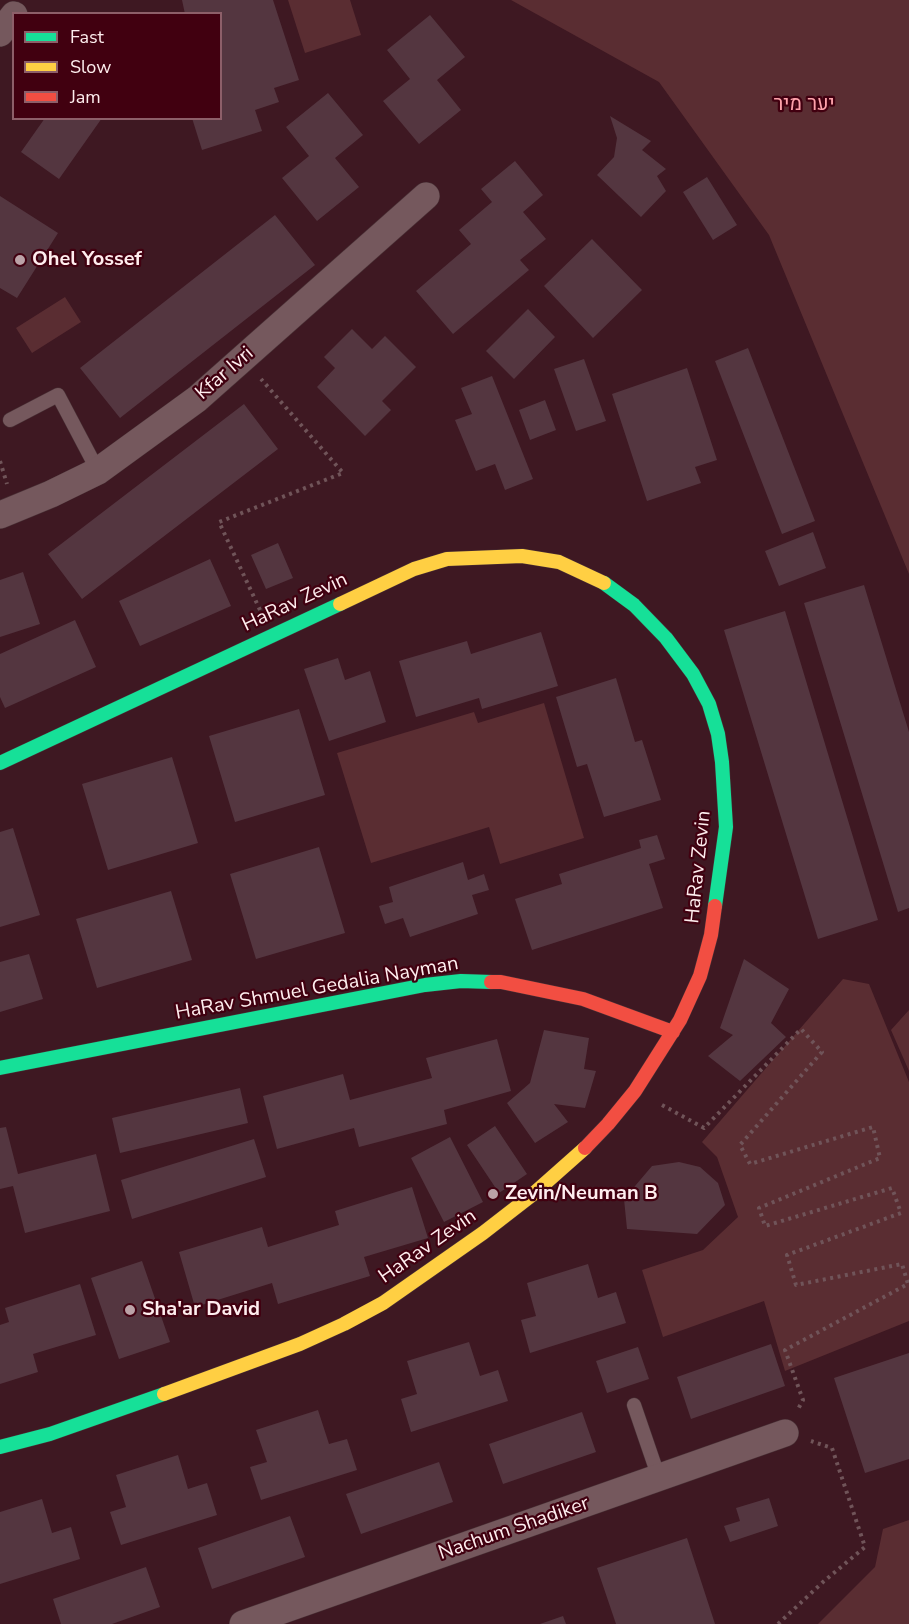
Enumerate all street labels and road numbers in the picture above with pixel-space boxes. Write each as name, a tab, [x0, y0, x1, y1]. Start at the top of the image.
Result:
street label: Kfar Ivri	[191, 342, 259, 406]
street label: HaRav Zevin	[239, 568, 351, 638]
street label: HaRav Zevin	[681, 809, 717, 925]
street label: HaRav Shmuel Gedalia Nayman	[174, 952, 460, 1026]
street label: HaRav Zevin	[375, 1205, 481, 1289]
street label: Nachum Shadiker	[436, 1492, 592, 1566]

